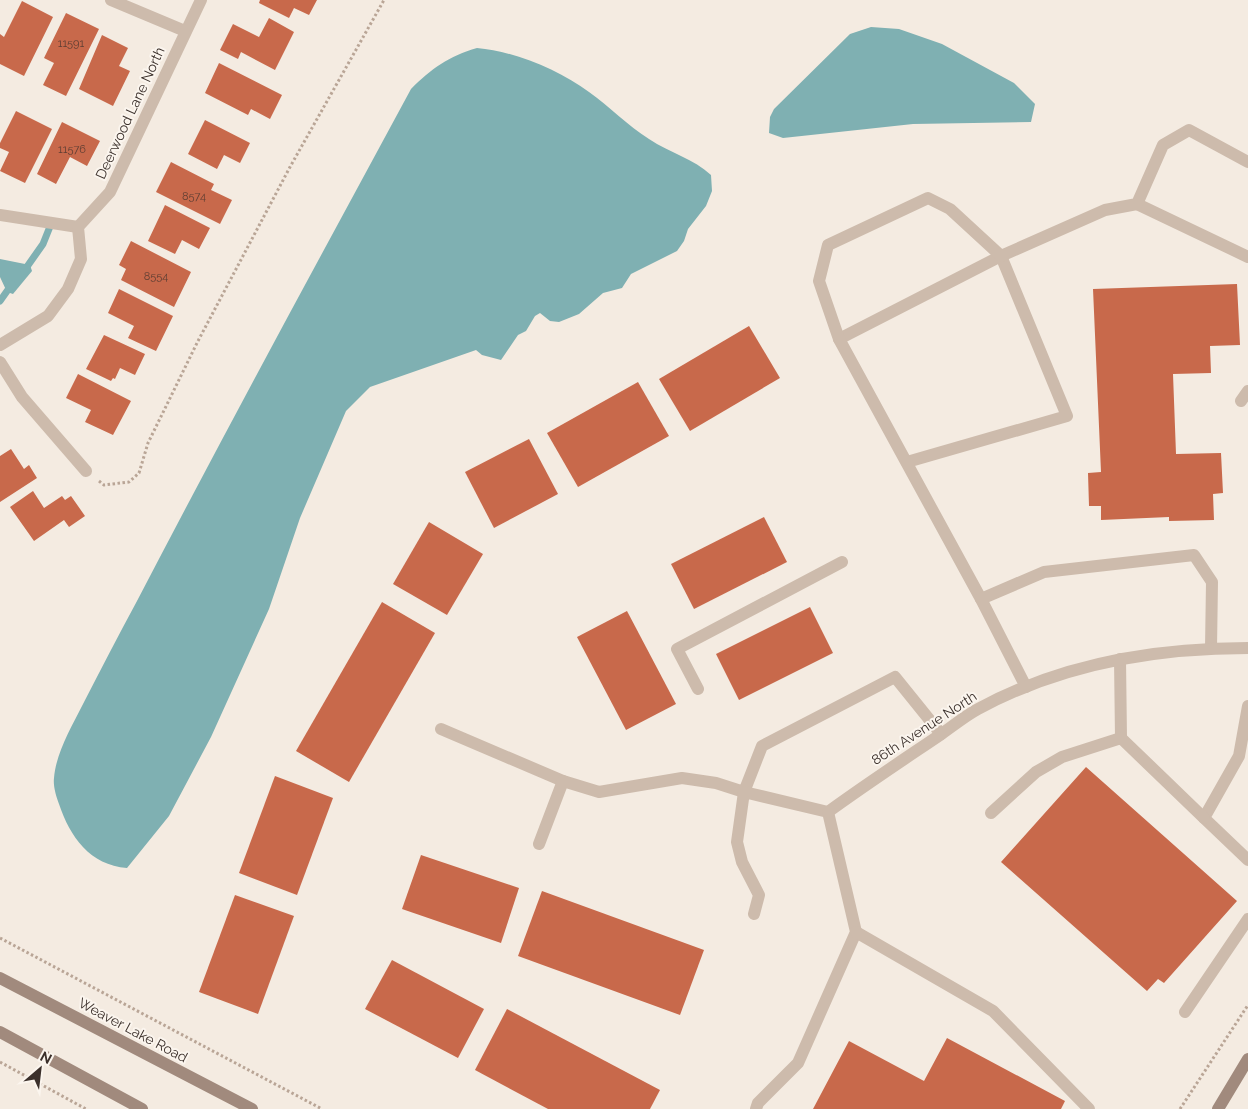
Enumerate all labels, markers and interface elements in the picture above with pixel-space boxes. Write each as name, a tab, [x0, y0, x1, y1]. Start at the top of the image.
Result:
house number: 11591	[58, 37, 85, 50]
street label: Deerwood Lane North	[92, 44, 168, 182]
house number: 11576	[58, 143, 86, 156]
house number: 8574	[182, 190, 206, 203]
house number: 8554	[144, 270, 168, 283]
street label: 86th Avenue North	[868, 688, 980, 768]
street label: Weaver Lake Road	[76, 995, 190, 1065]
north arrow	[15, 1044, 65, 1094]
text: N	[38, 1048, 55, 1067]

